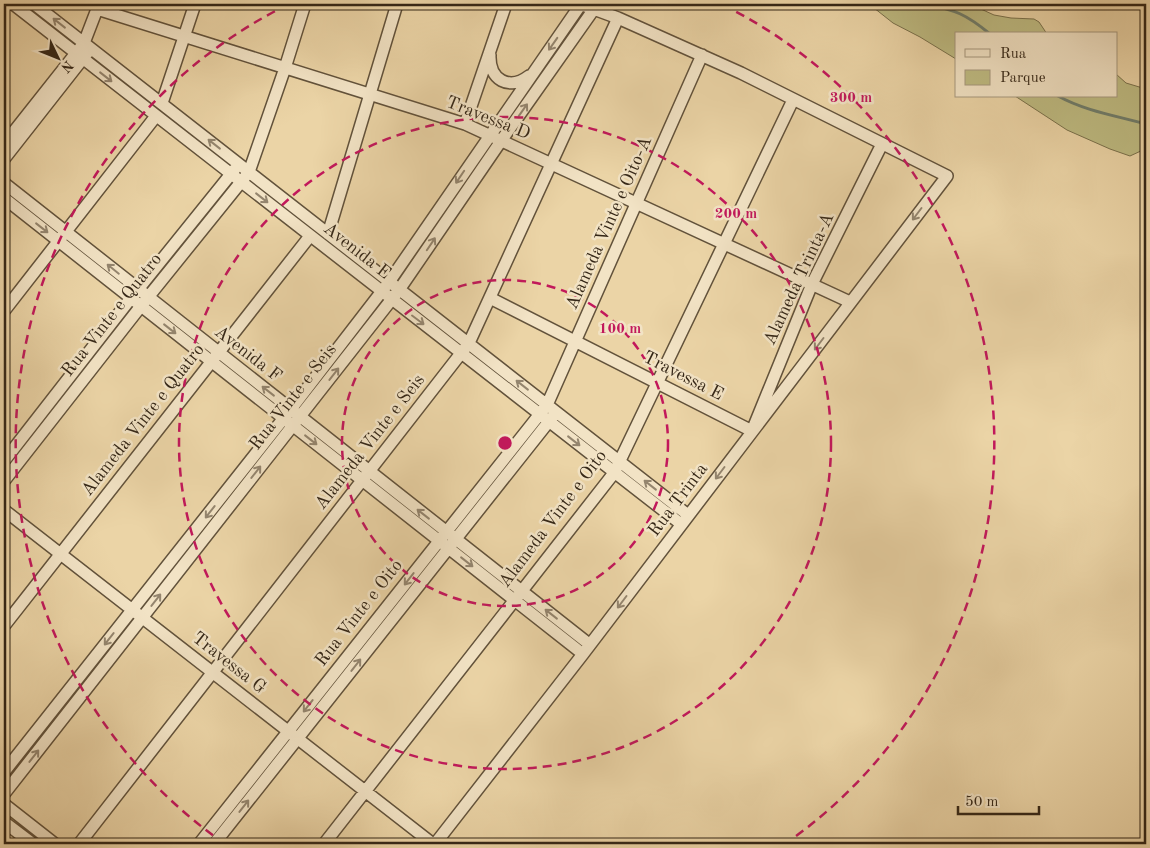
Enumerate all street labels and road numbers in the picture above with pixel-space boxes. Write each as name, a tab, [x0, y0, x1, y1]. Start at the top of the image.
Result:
street label: Travessa D	[443, 93, 533, 143]
street label: Alameda Vinte e Oito-A	[563, 134, 655, 312]
street label: Alameda Trinta-A	[760, 210, 838, 348]
street label: Avenida E	[320, 219, 394, 283]
street label: Rua Vinte e Quatro	[58, 250, 166, 380]
street label: Avenida F	[211, 322, 285, 386]
street label: Alameda Vinte e Quatro	[78, 340, 208, 500]
street label: Rua Vinte e Seis	[246, 340, 340, 453]
street label: Travessa E	[640, 348, 726, 404]
street label: Alameda Vinte e Seis	[312, 371, 428, 513]
street label: Alameda Vinte e Oito	[496, 447, 610, 591]
street label: Rua Trinta	[645, 460, 711, 540]
street label: Rua Vinte e Oito	[312, 556, 406, 670]
street label: Travessa G	[189, 629, 269, 697]

